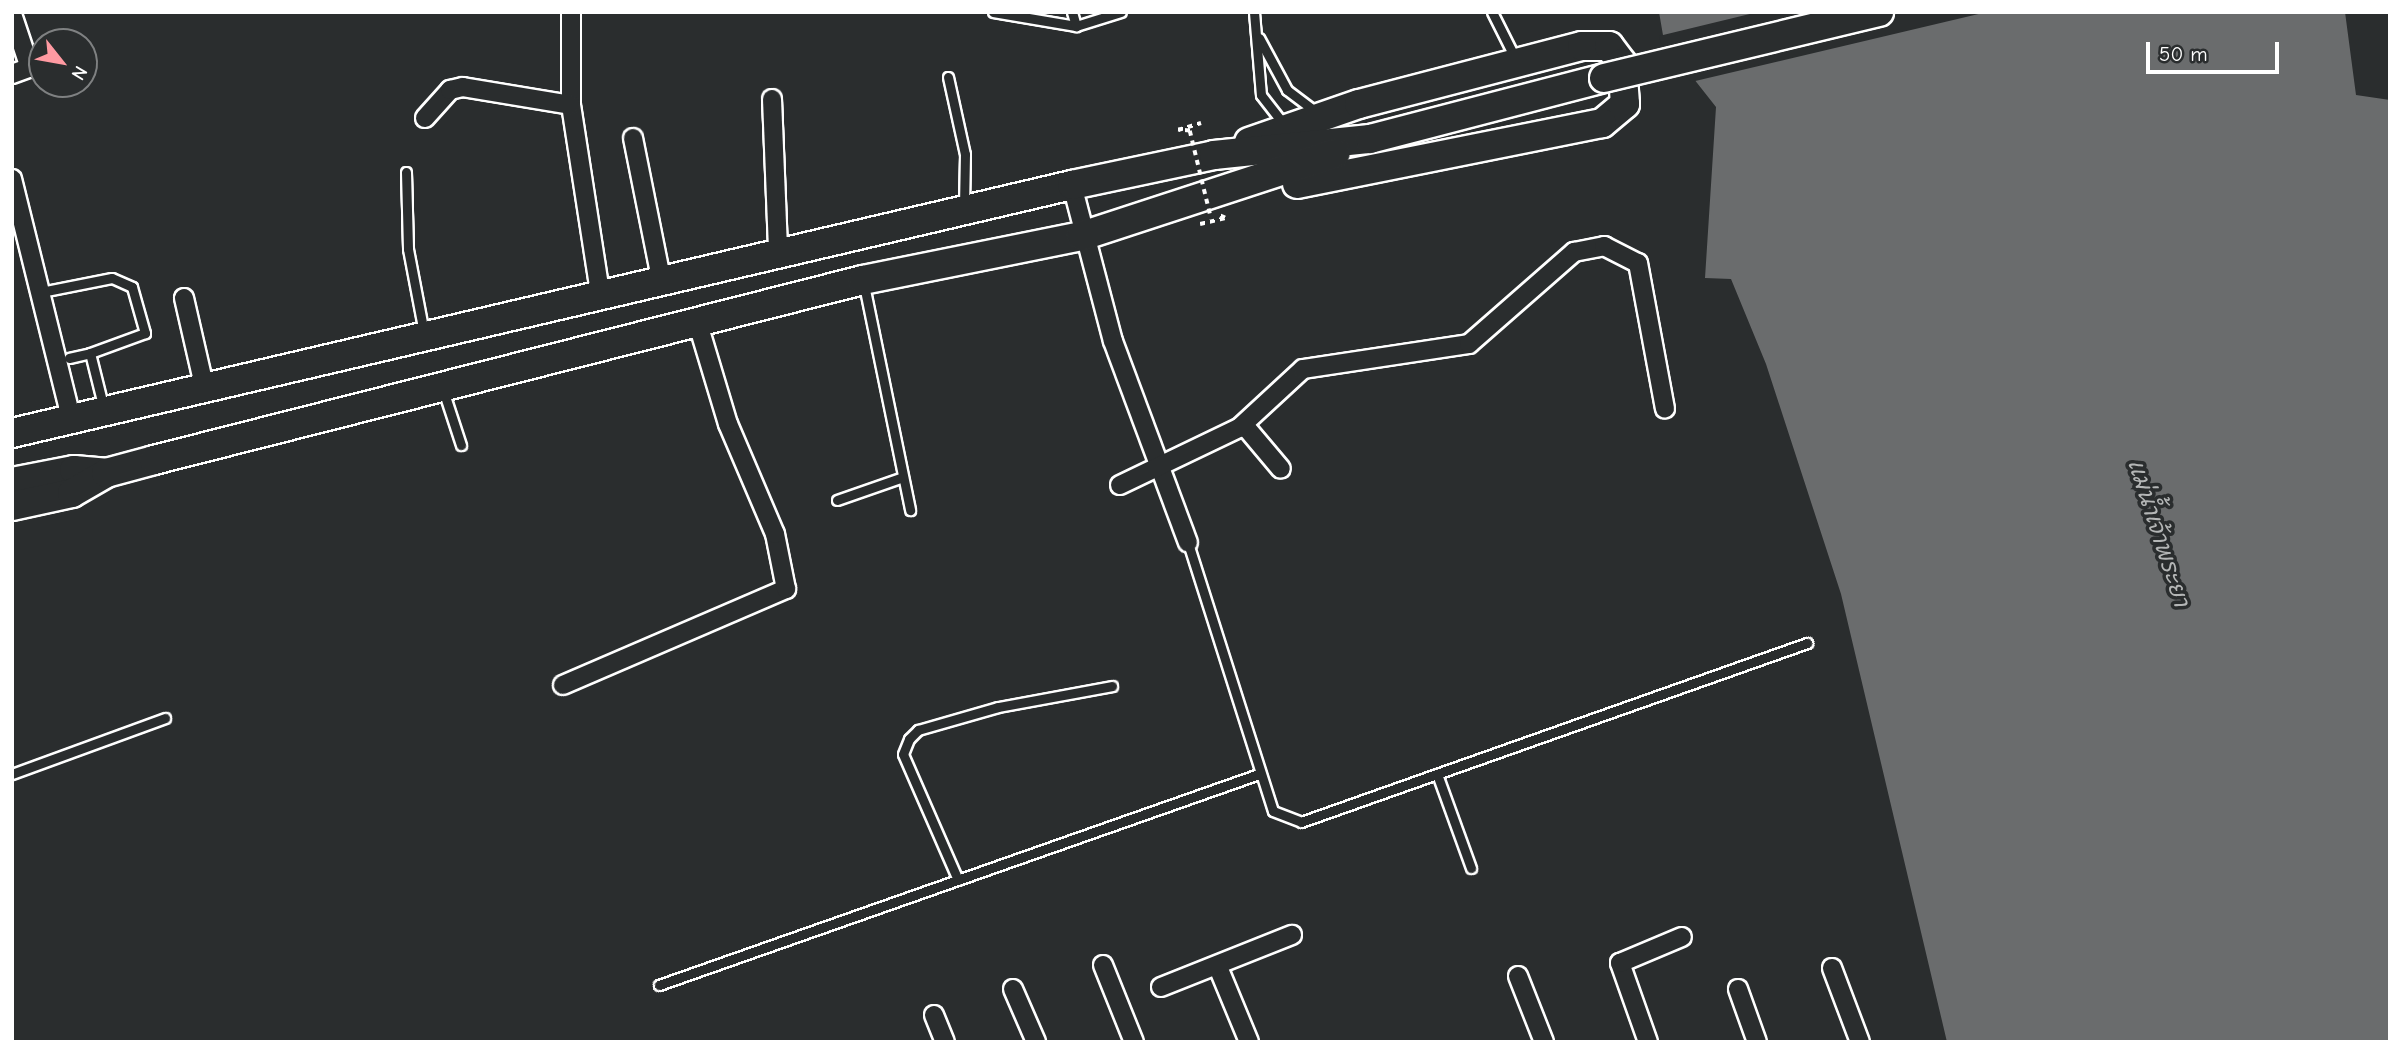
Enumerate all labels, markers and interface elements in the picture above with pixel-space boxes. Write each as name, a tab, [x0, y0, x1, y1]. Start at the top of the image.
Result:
north arrow	[28, 28, 98, 98]
scale bar	[2150, 28, 2283, 72]
text: 50 m	[2159, 42, 2208, 66]
text: N	[67, 62, 92, 84]
water label: แม่น้ำเจ้าพระยา	[2121, 456, 2195, 610]

